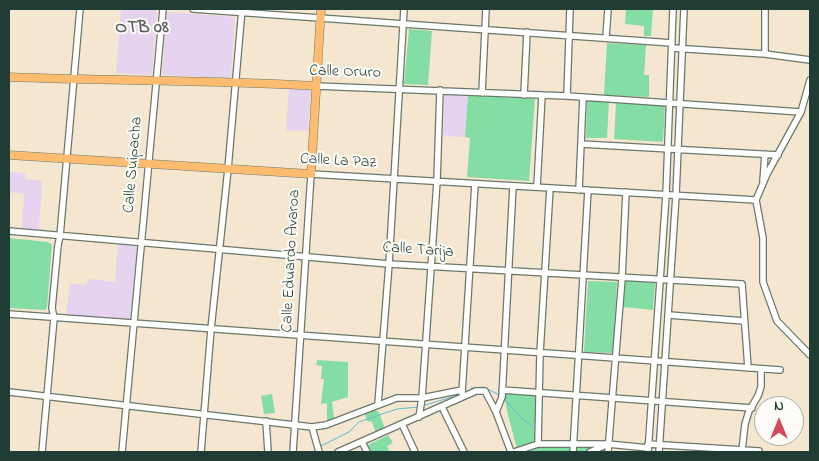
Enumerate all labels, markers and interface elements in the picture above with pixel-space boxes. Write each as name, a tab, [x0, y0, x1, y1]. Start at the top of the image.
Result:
district label: OTB 08	[115, 18, 169, 40]
street label: Calle Oruro	[309, 62, 381, 84]
street label: Calle Suipacha	[120, 116, 148, 214]
street label: Calle La Paz	[299, 150, 377, 174]
street label: Calle Eduardo Avaroa	[279, 189, 305, 333]
street label: Calle Tarija	[382, 239, 454, 263]
north arrow	[754, 396, 804, 446]
text: N	[774, 396, 784, 417]

